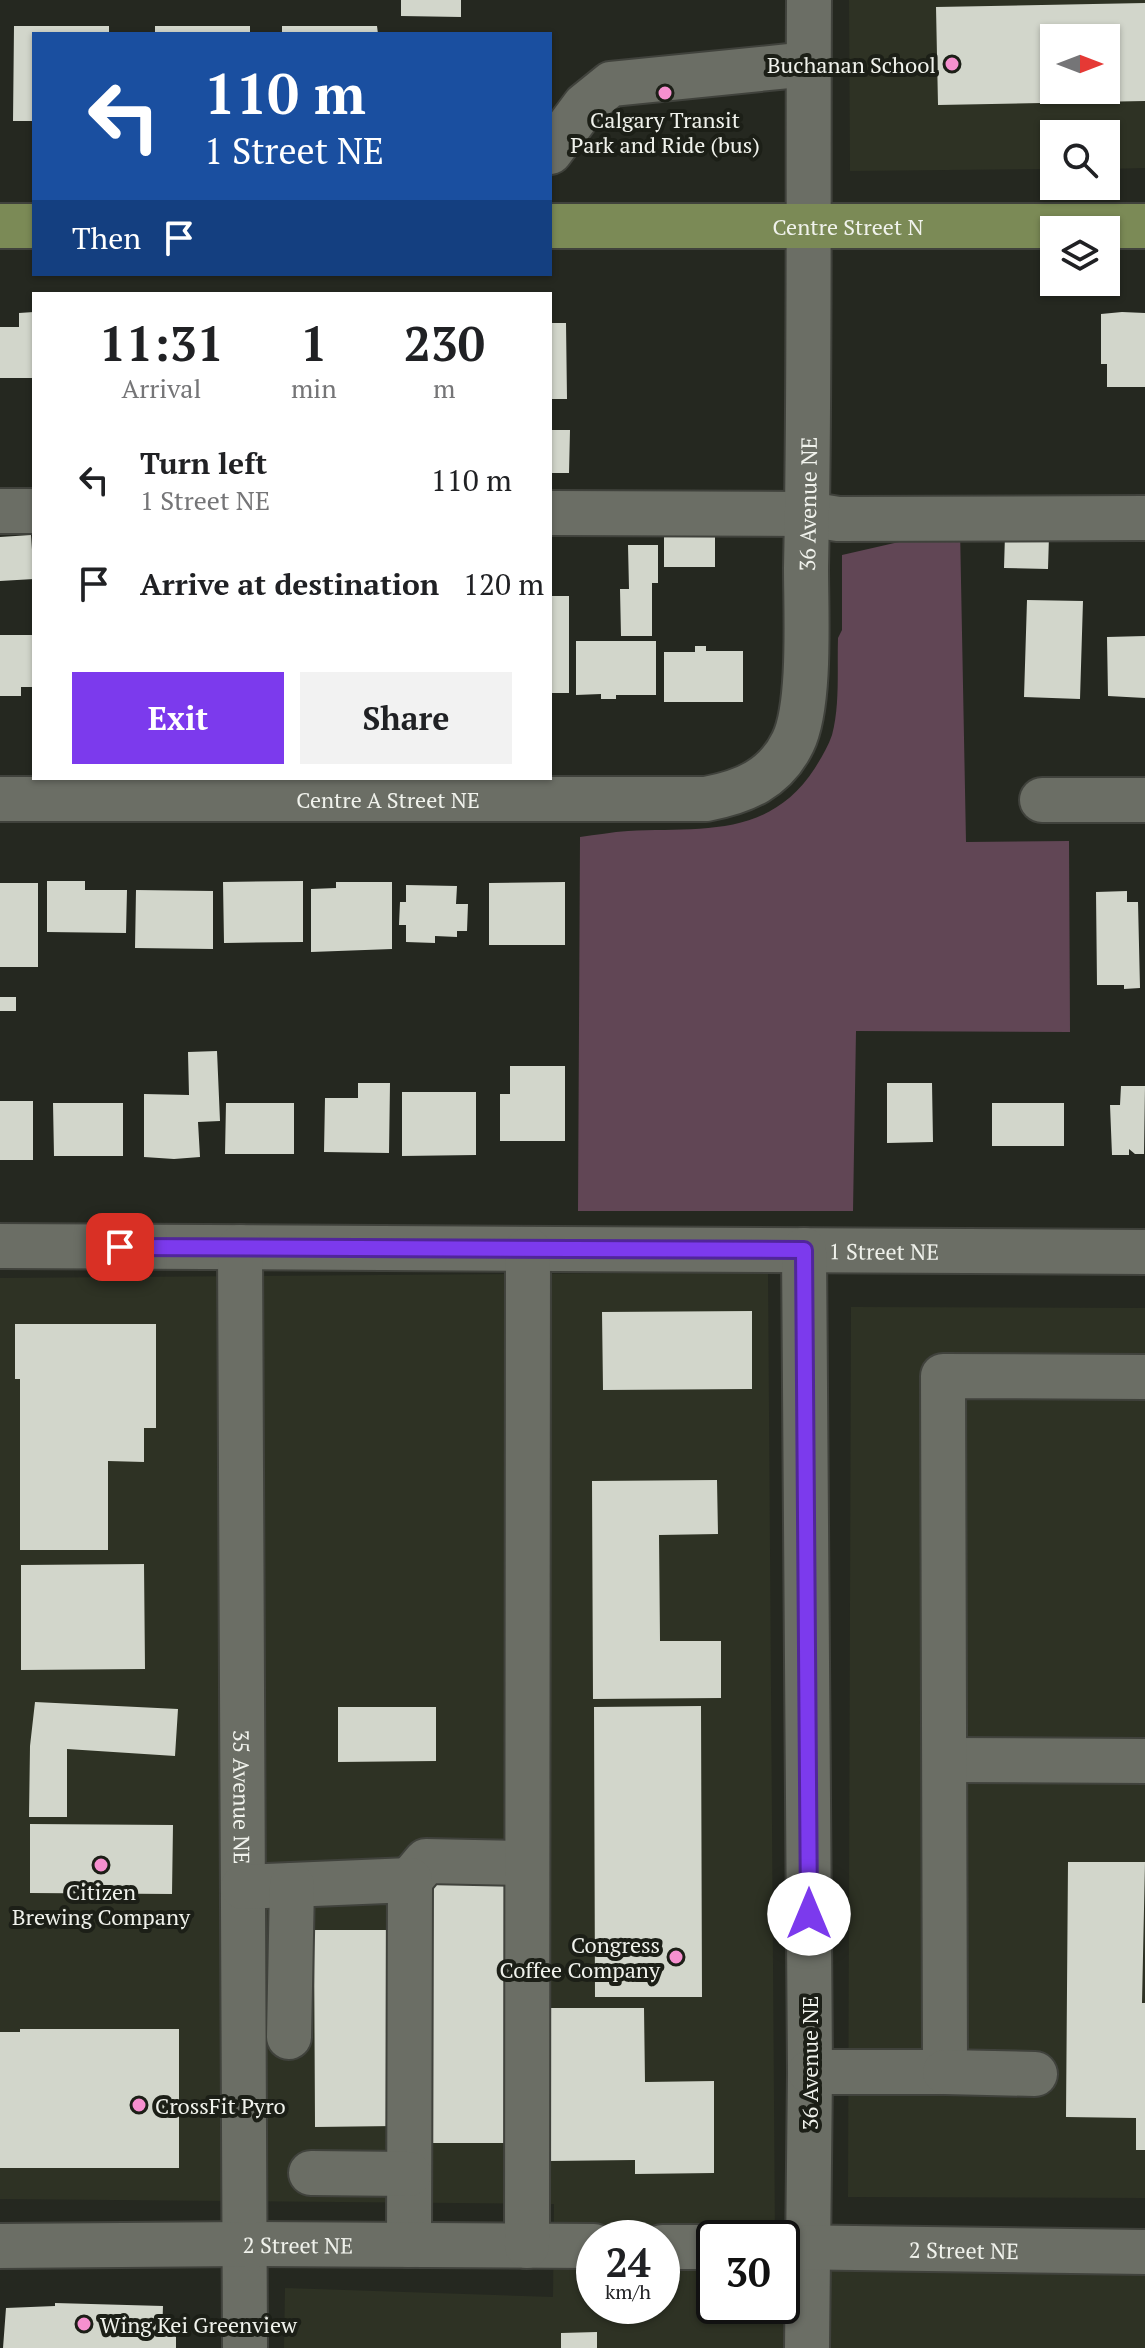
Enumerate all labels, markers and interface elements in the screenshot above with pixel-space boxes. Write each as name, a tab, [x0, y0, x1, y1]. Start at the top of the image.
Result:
north arrow	[1040, 24, 1120, 104]
map controls	[1040, 24, 1120, 296]
place label: Buchanan School	[767, 50, 936, 79]
marker: Buchanan School	[943, 55, 961, 73]
text: 110 m	[204, 56, 366, 130]
icon: left	[72, 64, 176, 168]
marker: Calgary Transit Park and Ride (bus)	[656, 84, 674, 102]
place label: Calgary Transit Park and Ride (bus)	[570, 105, 760, 159]
button: search	[1040, 120, 1120, 200]
text: 1 Street NE	[204, 127, 384, 174]
street label: Centre Street N	[772, 212, 924, 241]
icon: arrive	[157, 216, 201, 260]
button: layers	[1040, 216, 1120, 296]
text: Then	[72, 218, 141, 258]
text: 11:31	[99, 311, 224, 375]
text: 1	[300, 311, 327, 375]
text: 230	[404, 311, 485, 375]
text: Arrival	[122, 371, 201, 405]
text: min	[291, 371, 337, 405]
text: m	[433, 371, 456, 405]
street label: 36 Avenue NE	[791, 437, 822, 572]
text: Turn left	[140, 443, 267, 483]
icon: left	[72, 458, 116, 502]
text: 110 m	[431, 460, 512, 500]
text: 1 Street NE	[140, 483, 270, 517]
icon: arrive	[72, 562, 116, 606]
text: Arrive at destination	[140, 564, 439, 604]
text: 120 m	[463, 564, 544, 604]
button: Exit	[72, 672, 284, 764]
button: Share	[300, 672, 512, 764]
street label: Centre A Street NE	[296, 785, 480, 814]
pin	[86, 1213, 154, 1281]
icon: arrive	[98, 1225, 142, 1269]
street label: 1 Street NE	[829, 1236, 939, 1265]
street label: 35 Avenue NE	[228, 1730, 257, 1864]
marker: Citizen Brewing Company	[92, 1856, 110, 1874]
position arrow	[767, 1872, 851, 1956]
place label: Citizen Brewing Company	[12, 1877, 191, 1931]
place label: Congress Coffee Company	[500, 1930, 661, 1984]
marker: Congress Coffee Company	[667, 1948, 685, 1966]
street label: 36 Avenue NE	[795, 1996, 824, 2130]
place label: CrossFit Pyro	[155, 2091, 286, 2120]
marker: CrossFit Pyro	[130, 2096, 148, 2114]
speed limit sign: 30	[696, 2220, 800, 2324]
street label: 2 Street NE	[243, 2229, 353, 2259]
street label: 2 Street NE	[909, 2234, 1019, 2265]
text: 24	[605, 2235, 651, 2288]
text: km/h	[605, 2278, 651, 2305]
place label: Wing Kei Greenview	[100, 2310, 298, 2339]
marker: Wing Kei Greenview	[75, 2315, 93, 2333]

